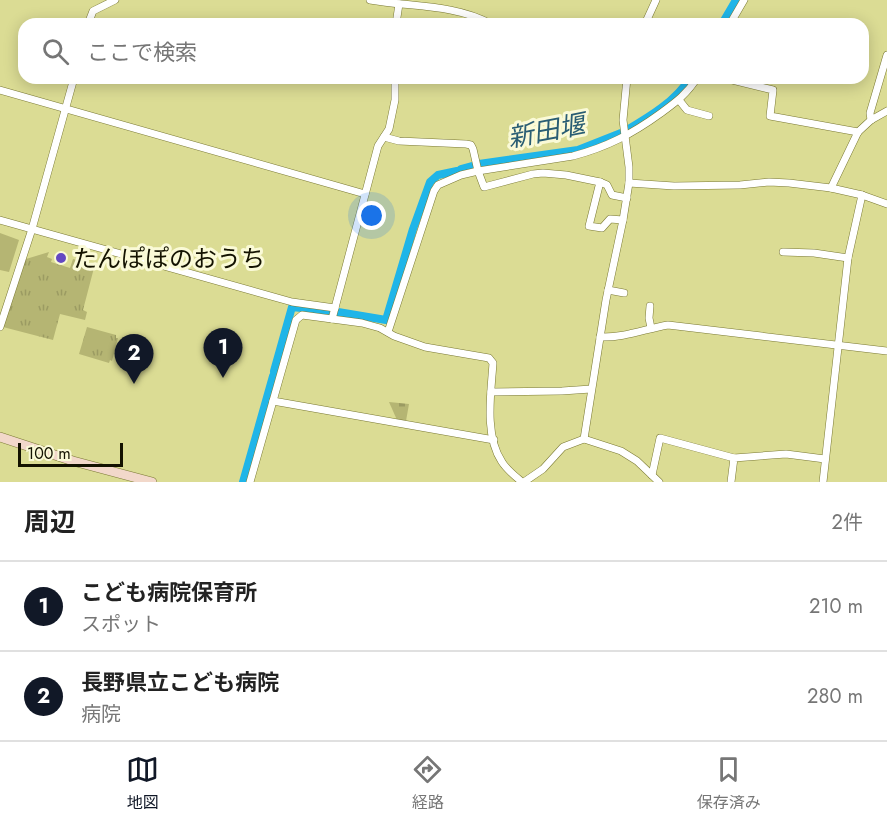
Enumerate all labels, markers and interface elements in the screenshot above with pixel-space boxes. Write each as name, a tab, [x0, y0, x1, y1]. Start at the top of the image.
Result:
search box	[18, 18, 869, 84]
icon: search	[39, 35, 72, 68]
text: ここで検索	[87, 36, 197, 68]
water label: 新田堰	[504, 104, 592, 157]
your location	[357, 201, 386, 230]
place label: たんぽぽのおうち	[73, 241, 265, 276]
marker: たんぽぽのおうち	[54, 251, 68, 265]
pin: 1	[204, 328, 242, 378]
pin: 2	[114, 334, 154, 384]
scale bar	[18, 440, 123, 468]
text: 100 m	[27, 442, 71, 465]
text: 周辺	[24, 503, 76, 541]
text: 2件	[832, 508, 863, 537]
text: こども病院保育所	[81, 576, 257, 608]
text: 1	[38, 592, 49, 621]
text: 210 m	[809, 592, 863, 621]
text: スポット	[81, 610, 161, 639]
text: 長野県立こども病院	[81, 666, 279, 698]
text: 2	[37, 682, 50, 711]
text: 280 m	[807, 682, 863, 711]
text: 病院	[81, 700, 121, 729]
tab: 地図	[126, 753, 159, 814]
tab: 経路	[411, 753, 444, 814]
tab: 保存済み	[697, 753, 761, 814]

